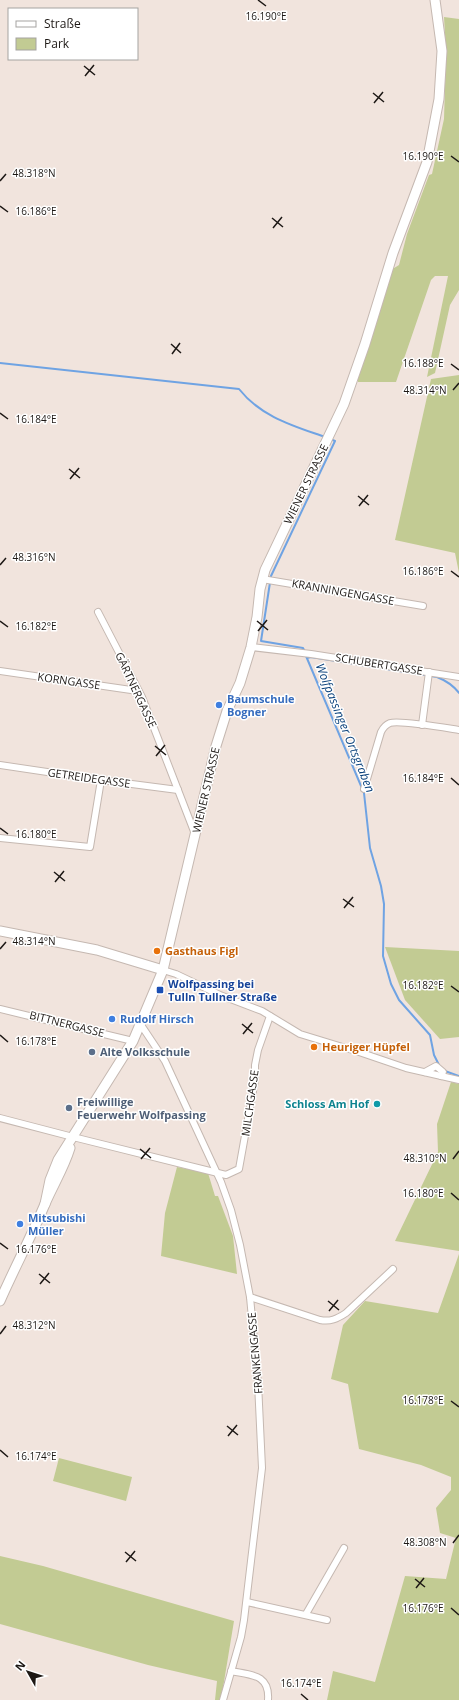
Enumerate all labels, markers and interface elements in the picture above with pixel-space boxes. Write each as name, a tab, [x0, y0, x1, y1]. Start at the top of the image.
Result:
legend	[8, 8, 138, 60]
text: 16.190°E	[245, 9, 287, 23]
text: Straße	[44, 15, 81, 32]
text: Park	[44, 35, 70, 52]
text: 16.190°E	[402, 149, 444, 163]
text: 48.318°N	[12, 166, 56, 180]
text: 16.186°E	[15, 204, 57, 218]
text: 16.188°E	[402, 356, 444, 370]
text: 48.314°N	[403, 383, 447, 397]
text: 16.184°E	[15, 412, 57, 426]
street label: WIENER STRASSE	[280, 441, 331, 526]
text: 48.316°N	[12, 550, 56, 564]
text: 16.186°E	[402, 564, 444, 578]
street label: KRANNINGENGASSE	[291, 575, 396, 608]
text: 16.182°E	[15, 619, 57, 633]
street label: GÄRTNERGASSE	[112, 649, 161, 730]
street label: SCHUBERTGASSE	[334, 649, 424, 678]
water label: Wolfpassinger Ortsgraben	[312, 661, 379, 795]
street label: KORNGASSE	[37, 669, 102, 692]
place label: Baumschule Bogner	[227, 691, 295, 719]
marker: Baumschule Bogner	[214, 700, 224, 710]
street label: WIENER STRASSE	[188, 746, 223, 834]
street label: GETREIDEGASSE	[47, 764, 131, 791]
text: 16.184°E	[402, 771, 444, 785]
text: 16.180°E	[15, 827, 57, 841]
text: 48.314°N	[12, 934, 56, 948]
place label: Gasthaus Figl	[165, 943, 238, 958]
marker: Gasthaus Figl	[152, 946, 162, 956]
place label: Wolfpassing bei Tulln Tullner Straße	[168, 976, 278, 1004]
text: 16.182°E	[402, 978, 444, 992]
marker: Wolfpassing bei Tulln Tullner Straße	[155, 985, 165, 995]
street label: BITTNERGASSE	[28, 1007, 106, 1040]
place label: Rudolf Hirsch	[120, 1011, 194, 1026]
marker: Rudolf Hirsch	[107, 1014, 117, 1024]
text: 16.178°E	[15, 1034, 57, 1048]
place label: Heuriger Hüpfel	[322, 1039, 410, 1054]
marker: Heuriger Hüpfel	[309, 1042, 319, 1052]
place label: Alte Volksschule	[100, 1044, 191, 1059]
marker: Alte Volksschule	[87, 1047, 97, 1057]
street label: MILCHGASSE	[237, 1069, 262, 1137]
place label: Freiwillige Feuerwehr Wolfpassing	[77, 1094, 206, 1122]
place label: Schloss Am Hof	[285, 1096, 370, 1111]
marker: Schloss Am Hof	[372, 1099, 382, 1109]
marker: Freiwillige Feuerwehr Wolfpassing	[64, 1103, 74, 1113]
text: 48.310°N	[403, 1151, 447, 1165]
text: 16.180°E	[402, 1186, 444, 1200]
place label: Mitsubishi Müller	[28, 1210, 86, 1238]
marker: Mitsubishi Müller	[15, 1219, 25, 1229]
text: 16.176°E	[15, 1242, 57, 1256]
street label: FRANKENGASSE	[243, 1312, 266, 1395]
text: 48.312°N	[12, 1318, 56, 1332]
text: 16.178°E	[402, 1393, 444, 1407]
text: 16.174°E	[15, 1449, 57, 1463]
text: 48.308°N	[403, 1535, 447, 1549]
text: 16.176°E	[402, 1601, 444, 1615]
north arrow	[8, 1652, 48, 1692]
text: N	[11, 1657, 28, 1674]
text: 16.174°E	[280, 1676, 322, 1690]

